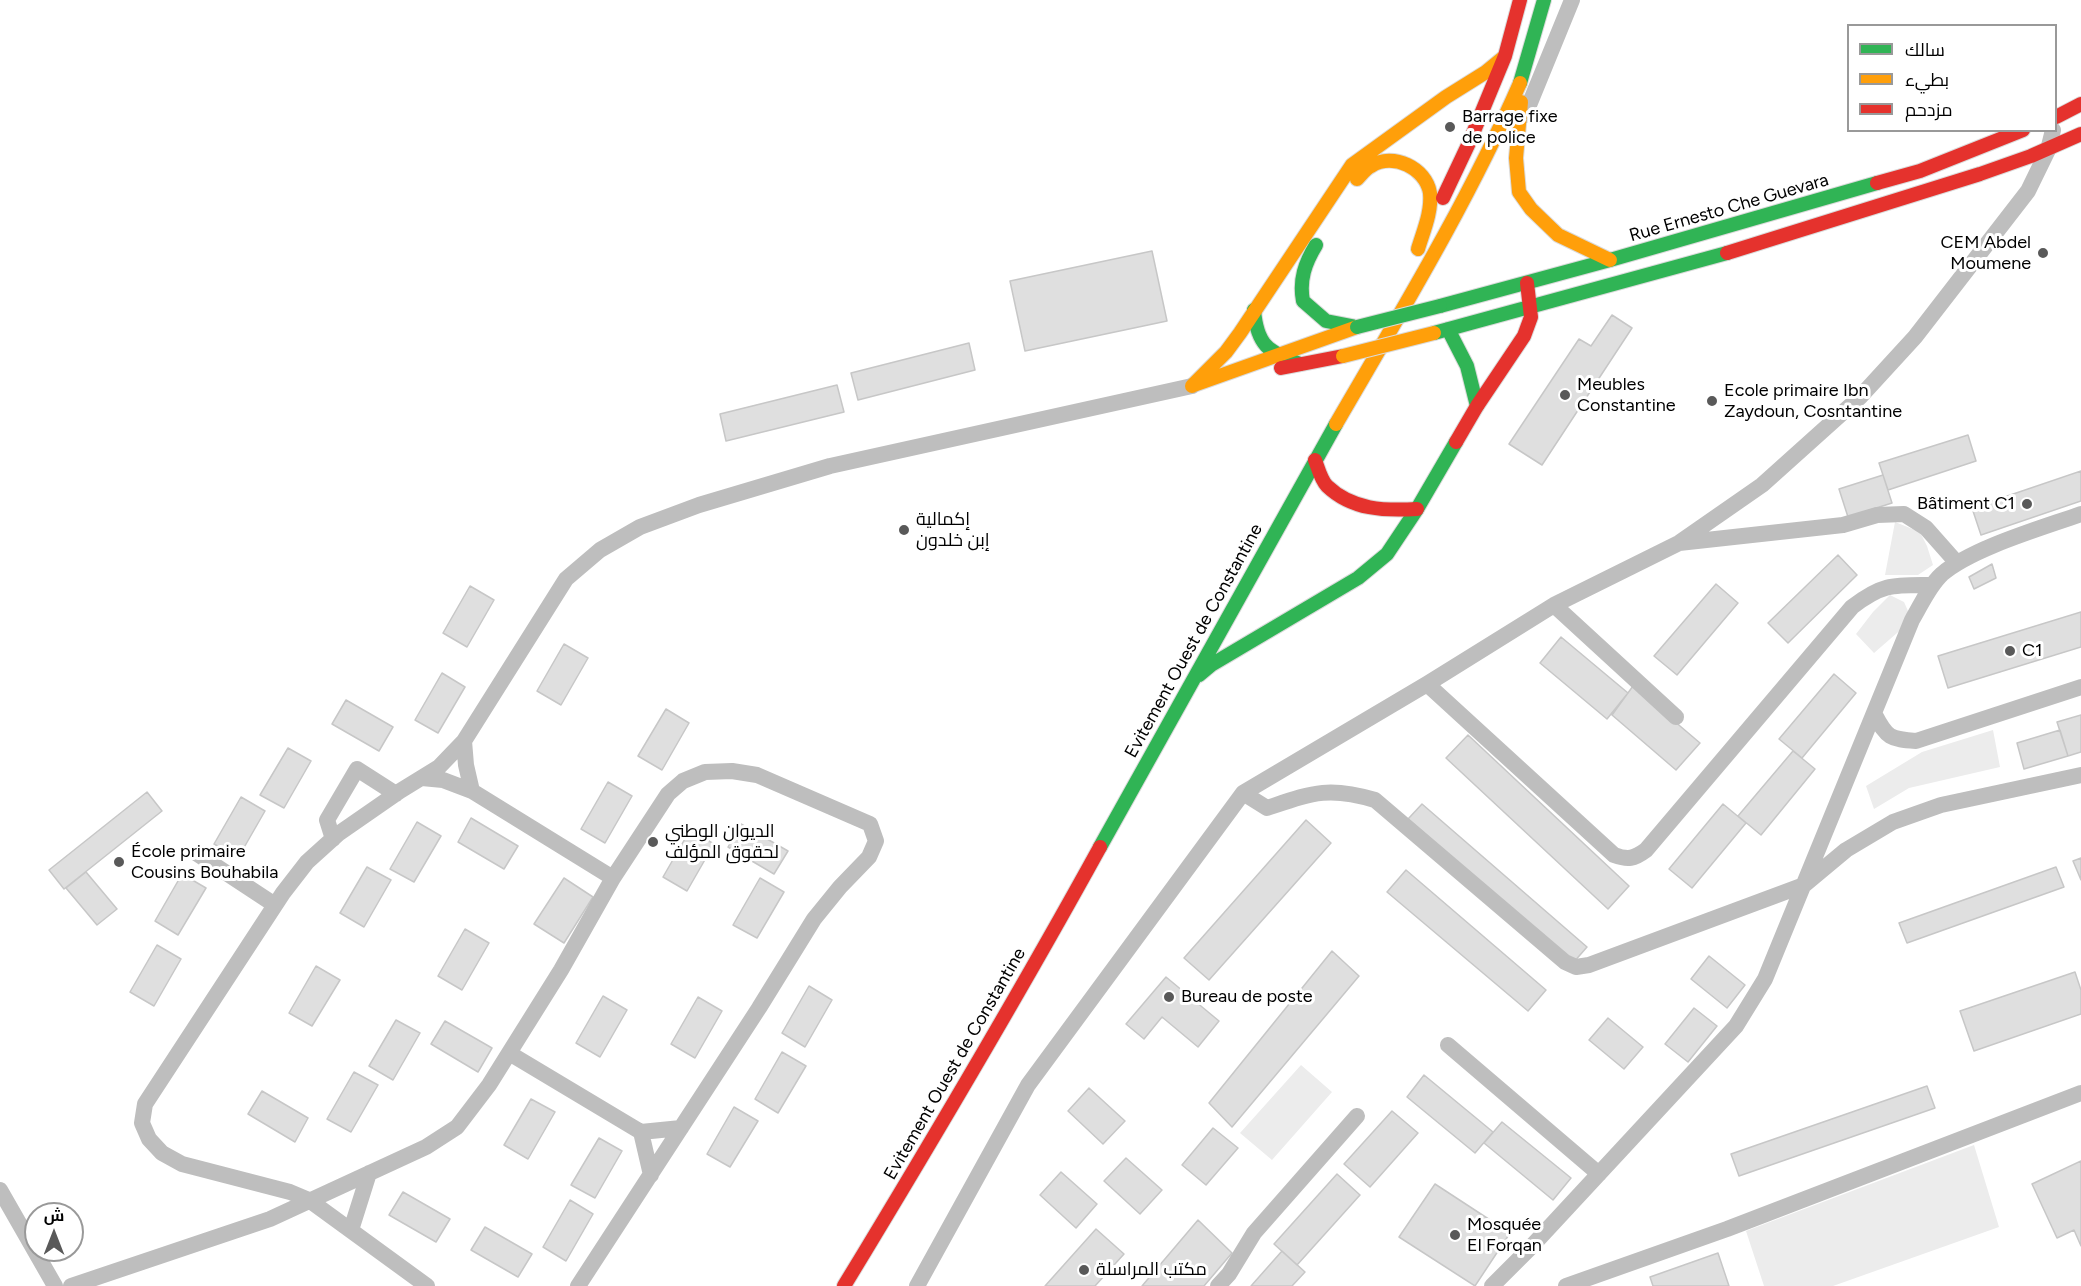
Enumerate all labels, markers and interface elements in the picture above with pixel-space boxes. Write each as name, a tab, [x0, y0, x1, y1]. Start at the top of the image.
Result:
legend	[1847, 24, 2057, 132]
text: سالك	[1905, 39, 1945, 61]
text: بطيء	[1905, 69, 1949, 91]
text: مزدحم	[1905, 99, 1953, 121]
place label: Barrage fixe de police	[1462, 106, 1557, 148]
marker: Barrage fixe de police	[1443, 120, 1457, 134]
street label: Rue Ernesto Che Guevara	[1627, 169, 1831, 247]
place label: CEM Abdel Moumene	[1941, 232, 2031, 274]
marker: CEM Abdel Moumene	[2036, 246, 2050, 260]
place label: Meubles Constantine	[1577, 374, 1676, 416]
place label: Ecole primaire Ibn Zaydoun, Cosntantine	[1724, 380, 1902, 422]
marker: Meubles Constantine	[1558, 388, 1572, 402]
marker: Ecole primaire Ibn Zaydoun, Cosntantine	[1705, 394, 1719, 408]
place label: Bâtiment C1	[1917, 493, 2015, 515]
marker: Bâtiment C1	[2020, 497, 2034, 511]
place label: إكمالية إبن خلدون	[916, 509, 990, 552]
street label: Evitement Ouest de Constantine	[1121, 520, 1267, 762]
marker: إكمالية إبن خلدون	[897, 523, 911, 537]
place label: C1	[2022, 640, 2042, 662]
marker: C1	[2003, 644, 2017, 658]
place label: الديوان الوطني لحقوق المؤلف	[665, 821, 779, 864]
marker: الديوان الوطني لحقوق المؤلف	[646, 835, 660, 849]
place label: École primaire Cousins Bouhabila	[131, 841, 278, 884]
marker: École primaire Cousins Bouhabila	[112, 855, 126, 869]
street label: Evitement Ouest de Constantine	[880, 944, 1030, 1184]
place label: Bureau de poste	[1181, 986, 1312, 1008]
marker: Bureau de poste	[1162, 990, 1176, 1004]
north arrow	[24, 1202, 84, 1262]
text: ش	[44, 1206, 64, 1225]
place label: Mosquée El Forqan	[1467, 1214, 1542, 1256]
marker: Mosquée El Forqan	[1448, 1228, 1462, 1242]
place label: مكتب المراسلة	[1096, 1259, 1207, 1281]
marker: مكتب المراسلة	[1077, 1263, 1091, 1277]

